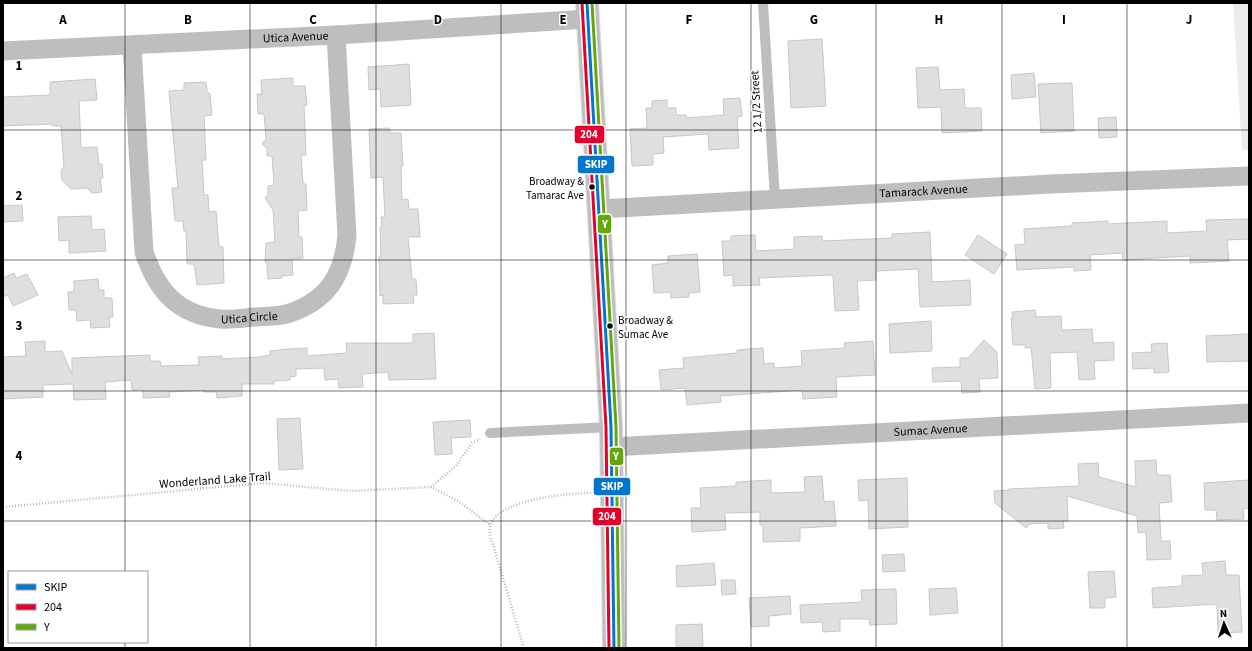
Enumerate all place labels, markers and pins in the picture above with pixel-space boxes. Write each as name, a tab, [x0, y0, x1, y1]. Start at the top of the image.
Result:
place label: Broadway & Tamarac Ave	[526, 174, 585, 203]
marker: Broadway & Tamarac Ave	[587, 182, 597, 192]
place label: Broadway & Sumac Ave	[618, 313, 673, 342]
marker: Broadway & Sumac Ave	[605, 321, 615, 331]

